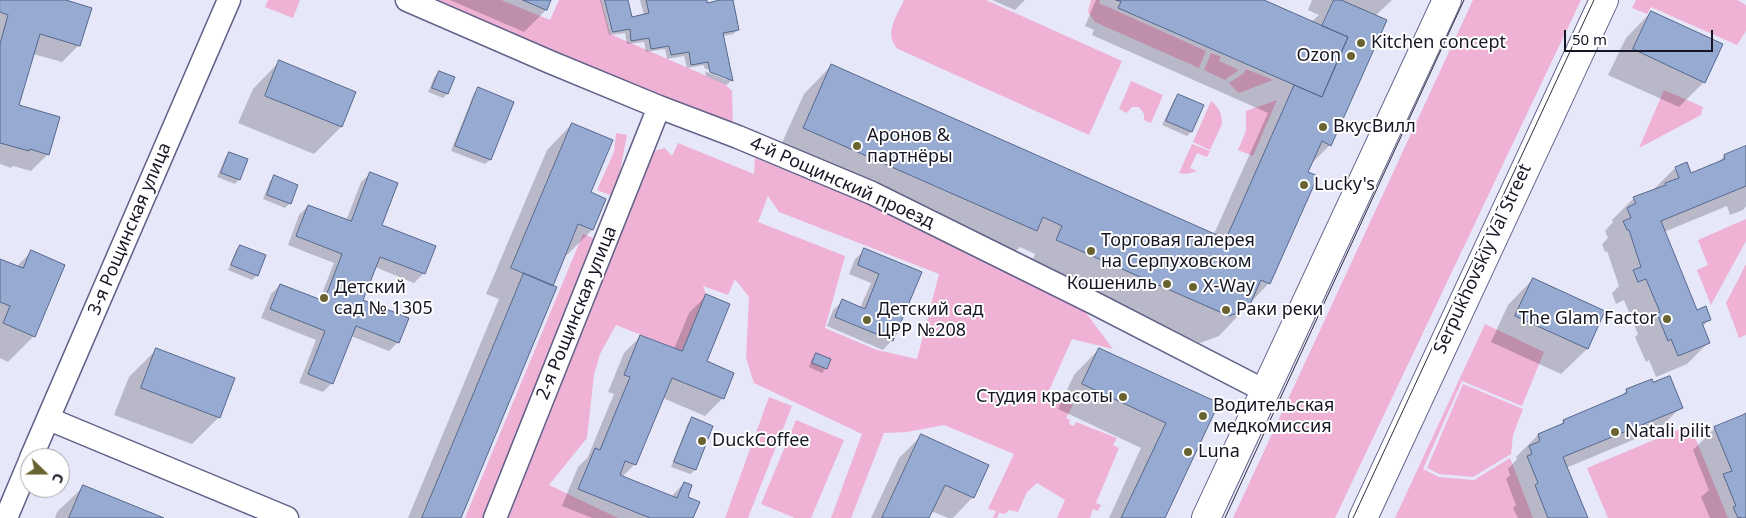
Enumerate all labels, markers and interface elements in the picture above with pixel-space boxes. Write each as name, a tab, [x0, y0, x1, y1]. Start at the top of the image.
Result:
scale bar	[1566, 20, 1715, 52]
text: 50 m	[1572, 29, 1607, 49]
place label: Kitchen concept	[1371, 32, 1506, 54]
marker: Kitchen concept	[1355, 37, 1367, 49]
place label: Ozon	[1296, 45, 1341, 67]
marker: Ozon	[1345, 50, 1357, 62]
place label: ВкусВилл	[1333, 116, 1416, 138]
marker: ВкусВилл	[1317, 121, 1329, 133]
place label: Аронов & партнёры	[867, 125, 953, 168]
street label: 4-й Рощинский проезд	[747, 133, 937, 233]
street label: 3-я Рощинская улица	[84, 140, 176, 318]
marker: Аронов & партнёры	[851, 140, 863, 152]
street label: Serpukhovskiy Val Street	[1429, 161, 1537, 357]
place label: Lucky's	[1314, 174, 1375, 196]
marker: Lucky's	[1298, 179, 1310, 191]
street label: 2-я Рощинская улица	[532, 223, 622, 403]
place label: Торговая галерея на Серпуховском	[1101, 230, 1255, 272]
marker: Торговая галерея на Серпуховском	[1085, 245, 1097, 257]
place label: Кошениль	[1067, 273, 1157, 295]
place label: X-Way	[1203, 276, 1255, 298]
place label: Детский сад № 1305	[334, 277, 433, 320]
marker: Кошениль	[1161, 278, 1173, 290]
marker: X-Way	[1187, 281, 1199, 293]
marker: Детский сад № 1305	[318, 292, 330, 304]
place label: Детский сад ЦРР №208	[877, 299, 983, 342]
place label: Раки реки	[1236, 299, 1323, 321]
marker: Раки реки	[1220, 304, 1232, 316]
place label: The Glam Factor	[1519, 308, 1657, 330]
marker: The Glam Factor	[1661, 313, 1673, 325]
marker: Детский сад ЦРР №208	[861, 314, 873, 326]
place label: Студия красоты	[976, 386, 1113, 408]
marker: Студия красоты	[1117, 391, 1129, 403]
place label: Водительская медкомиссия	[1213, 395, 1334, 438]
marker: Водительская медкомиссия	[1197, 410, 1209, 422]
place label: Natali pilit	[1625, 421, 1711, 443]
marker: Natali pilit	[1609, 426, 1621, 438]
place label: DuckCoffee	[712, 430, 809, 452]
marker: DuckCoffee	[696, 435, 708, 447]
place label: Luna	[1198, 441, 1240, 463]
marker: Luna	[1182, 446, 1194, 458]
north arrow	[20, 448, 70, 498]
text: С	[48, 471, 69, 486]

